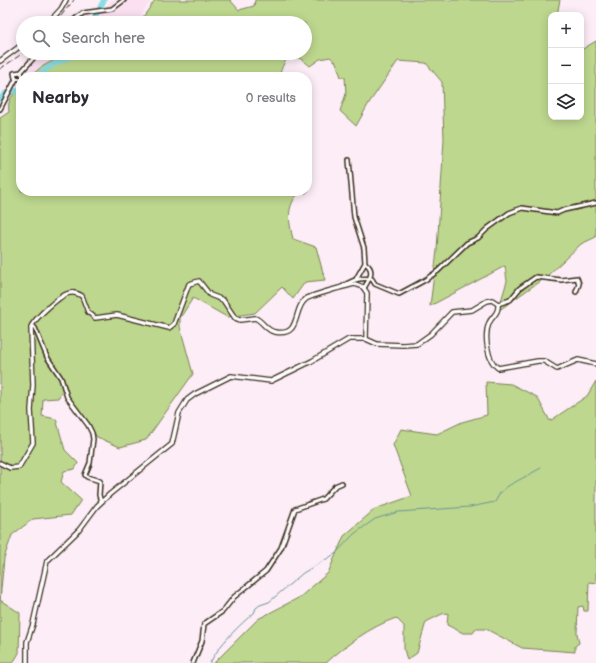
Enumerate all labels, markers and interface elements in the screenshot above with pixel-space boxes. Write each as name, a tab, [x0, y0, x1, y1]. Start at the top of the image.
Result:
map controls	[548, 12, 584, 120]
button: +	[548, 12, 584, 48]
search box	[16, 16, 312, 60]
icon: search	[30, 27, 52, 49]
text: Search here	[62, 29, 145, 48]
button: −	[548, 48, 584, 84]
button: layers	[548, 84, 584, 120]
text: Nearby	[32, 88, 89, 108]
text: 0 results	[246, 90, 296, 106]

